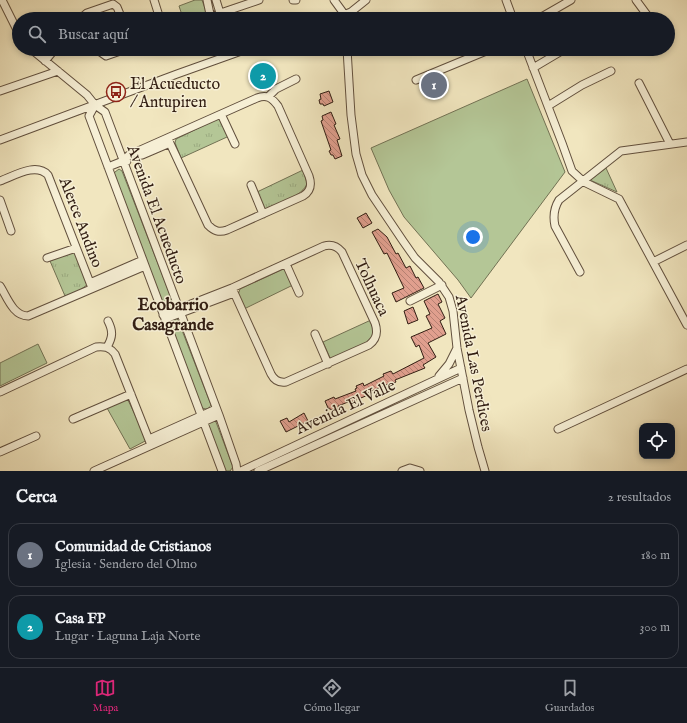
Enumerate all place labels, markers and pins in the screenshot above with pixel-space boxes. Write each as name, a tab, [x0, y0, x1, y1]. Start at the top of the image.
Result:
pin: 2	[250, 61, 276, 91]
pin: 1	[421, 70, 447, 100]
place label: El Acueducto / Antupiren	[130, 75, 220, 113]
bus stop icon: El Acueducto / Antupiren	[105, 81, 127, 103]

